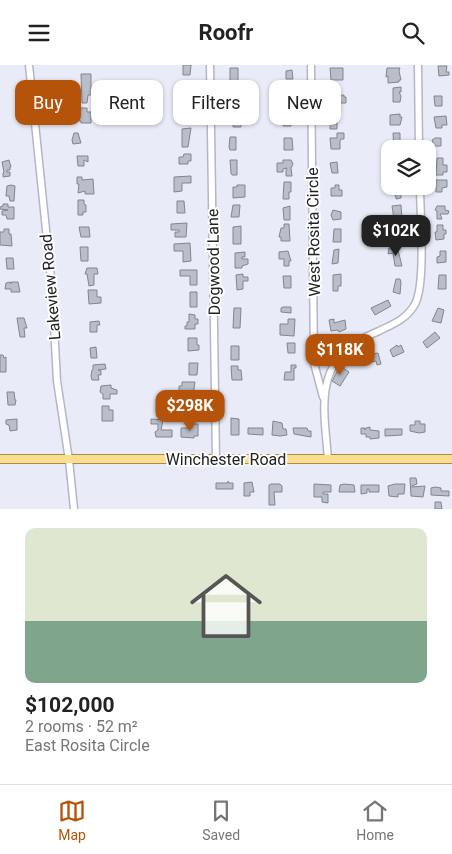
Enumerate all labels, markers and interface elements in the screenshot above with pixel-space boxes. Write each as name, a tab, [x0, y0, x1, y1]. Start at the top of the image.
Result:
icon: menu	[25, 19, 53, 47]
icon: search	[399, 19, 427, 47]
text: Roofr	[199, 20, 253, 45]
chip: Buy	[15, 80, 81, 125]
chip: Rent	[91, 80, 163, 125]
chip: Filters	[173, 80, 259, 125]
chip: New	[269, 80, 341, 125]
map controls	[381, 140, 436, 195]
button: layers	[381, 140, 436, 195]
street label: West Rosita Circle	[303, 167, 324, 297]
street label: Dogwood Lane	[203, 209, 224, 315]
pin: $102K	[361, 215, 431, 257]
text: $102K	[373, 221, 419, 240]
street label: Lakeview Road	[36, 233, 65, 341]
pin: $118K	[305, 333, 375, 376]
text: $118K	[317, 340, 363, 359]
pin: $298K	[155, 389, 225, 432]
text: $298K	[167, 396, 213, 415]
street label: Winchester Road	[166, 450, 286, 469]
icon: home	[181, 561, 271, 651]
text: $102,000	[25, 693, 115, 717]
text: 2 rooms · 52 m²	[25, 717, 138, 736]
text: East Rosita Circle	[25, 736, 150, 755]
tab: Map	[58, 797, 86, 843]
tab: Saved	[202, 797, 240, 843]
tab: Home	[356, 797, 394, 843]

